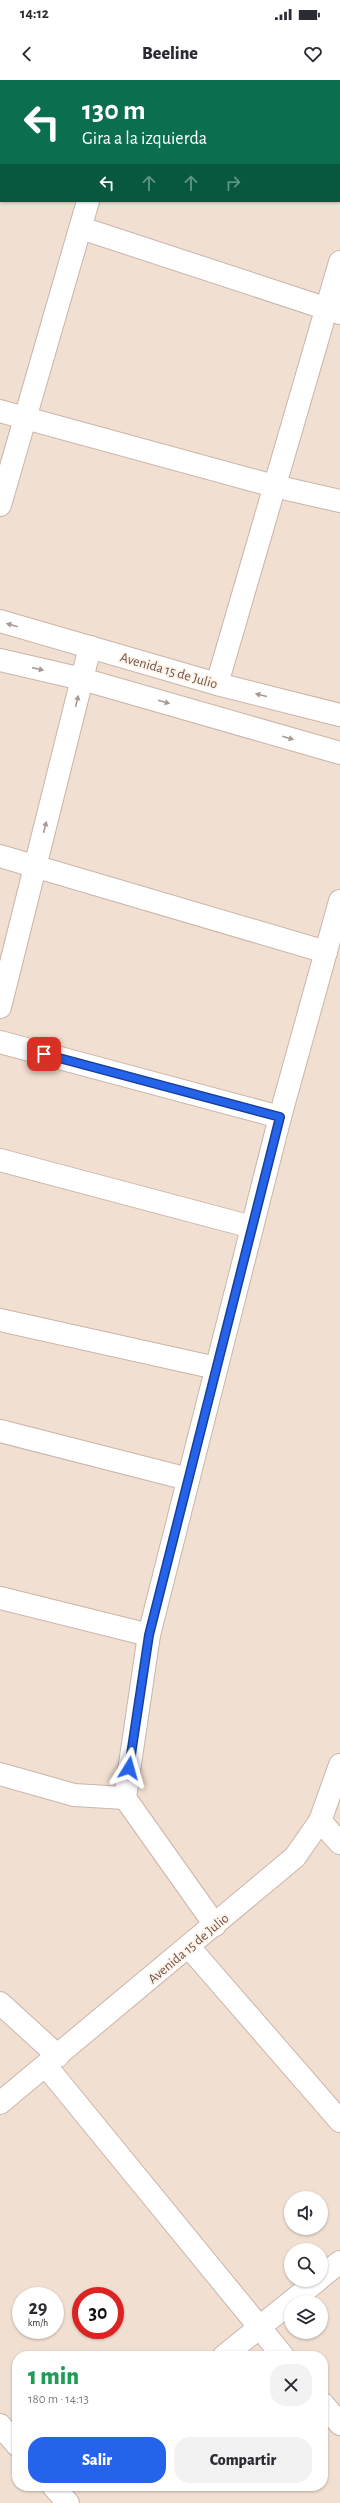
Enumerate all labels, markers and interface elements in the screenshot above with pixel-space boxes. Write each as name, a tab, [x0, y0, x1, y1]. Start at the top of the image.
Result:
text: 14:12	[20, 6, 49, 21]
icon: back	[16, 43, 38, 65]
icon: heart	[302, 43, 324, 65]
text: Beeline	[142, 45, 198, 63]
icon: left	[16, 96, 68, 148]
text: 130 m	[82, 97, 146, 125]
text: Gira a la izquierda	[82, 130, 207, 148]
icon: left	[96, 172, 118, 194]
icon: ahead	[138, 172, 160, 194]
icon: ahead	[180, 172, 202, 194]
icon: right	[222, 172, 244, 194]
one-way arrow	[6, 622, 18, 628]
street label: Avenida 15 de Julio	[118, 650, 219, 692]
one-way arrow	[32, 666, 44, 672]
one-way arrow	[255, 692, 267, 698]
one-way arrow	[74, 695, 80, 707]
one-way arrow	[158, 699, 170, 705]
one-way arrow	[283, 735, 295, 741]
one-way arrow	[42, 821, 48, 833]
pin	[27, 1037, 61, 1071]
icon: arrive	[33, 1043, 55, 1065]
position arrow	[108, 1747, 150, 1789]
street label: Avenida 15 de Julio	[146, 1911, 232, 1986]
map controls	[284, 2191, 328, 2339]
button: sound	[284, 2191, 328, 2235]
button: search	[284, 2243, 328, 2287]
speed limit sign: 30	[72, 2287, 124, 2339]
button: layers	[284, 2295, 328, 2339]
text: 29	[28, 2298, 48, 2318]
text: km/h	[28, 2318, 48, 2328]
button: close	[270, 2364, 312, 2406]
text: 1 min	[28, 2365, 79, 2389]
text: 180 m · 14:13	[28, 2393, 89, 2406]
button: Salir	[28, 2437, 166, 2483]
button: Compartir	[174, 2437, 312, 2483]

